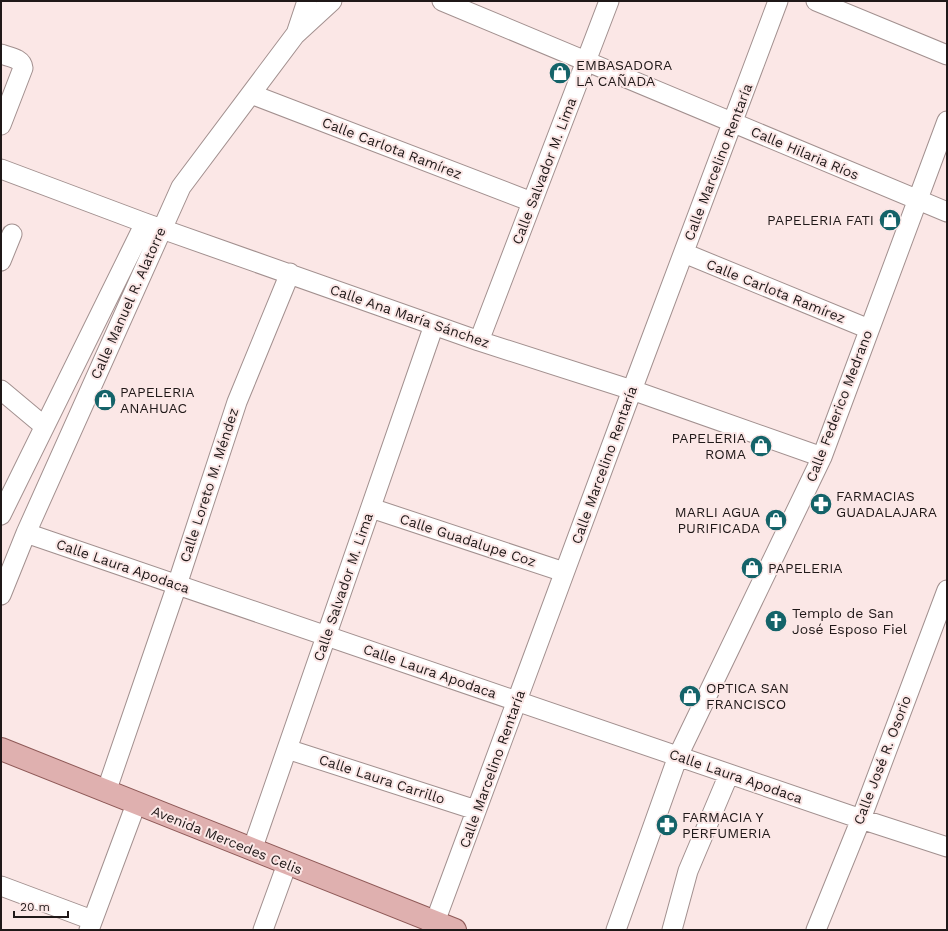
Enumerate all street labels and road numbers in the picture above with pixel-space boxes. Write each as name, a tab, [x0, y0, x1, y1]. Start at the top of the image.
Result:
street label: Calle Marcelino Rentaría	[681, 81, 755, 243]
street label: Calle Salvador M. Lima	[509, 95, 579, 247]
street label: Calle Carlota Ramírez	[320, 114, 464, 182]
street label: Calle Hilaria Ríos	[749, 123, 861, 183]
street label: Calle Manuel R. Alatorre	[87, 225, 169, 381]
street label: Calle Carlota Ramírez	[704, 256, 848, 326]
street label: Calle Ana María Sánchez	[328, 281, 492, 351]
street label: Calle Federico Medrano	[803, 328, 875, 484]
street label: Calle Marcelino Rentaría	[568, 384, 640, 546]
street label: Calle Loreto M. Méndez	[176, 406, 242, 564]
street label: Calle Guadalupe Coz	[398, 510, 538, 570]
street label: Calle Salvador M. Lima	[310, 511, 376, 663]
street label: Calle Laura Apodaca	[54, 536, 192, 596]
street label: Calle Laura Apodaca	[361, 641, 499, 701]
street label: Calle Marcelino Rentaría	[456, 688, 528, 850]
street label: Calle José R. Osorio	[850, 693, 914, 827]
street label: Calle Laura Apodaca	[667, 746, 805, 806]
street label: Calle Laura Carrillo	[317, 751, 447, 807]
street label: Avenida Mercedes Celis	[149, 802, 305, 878]

